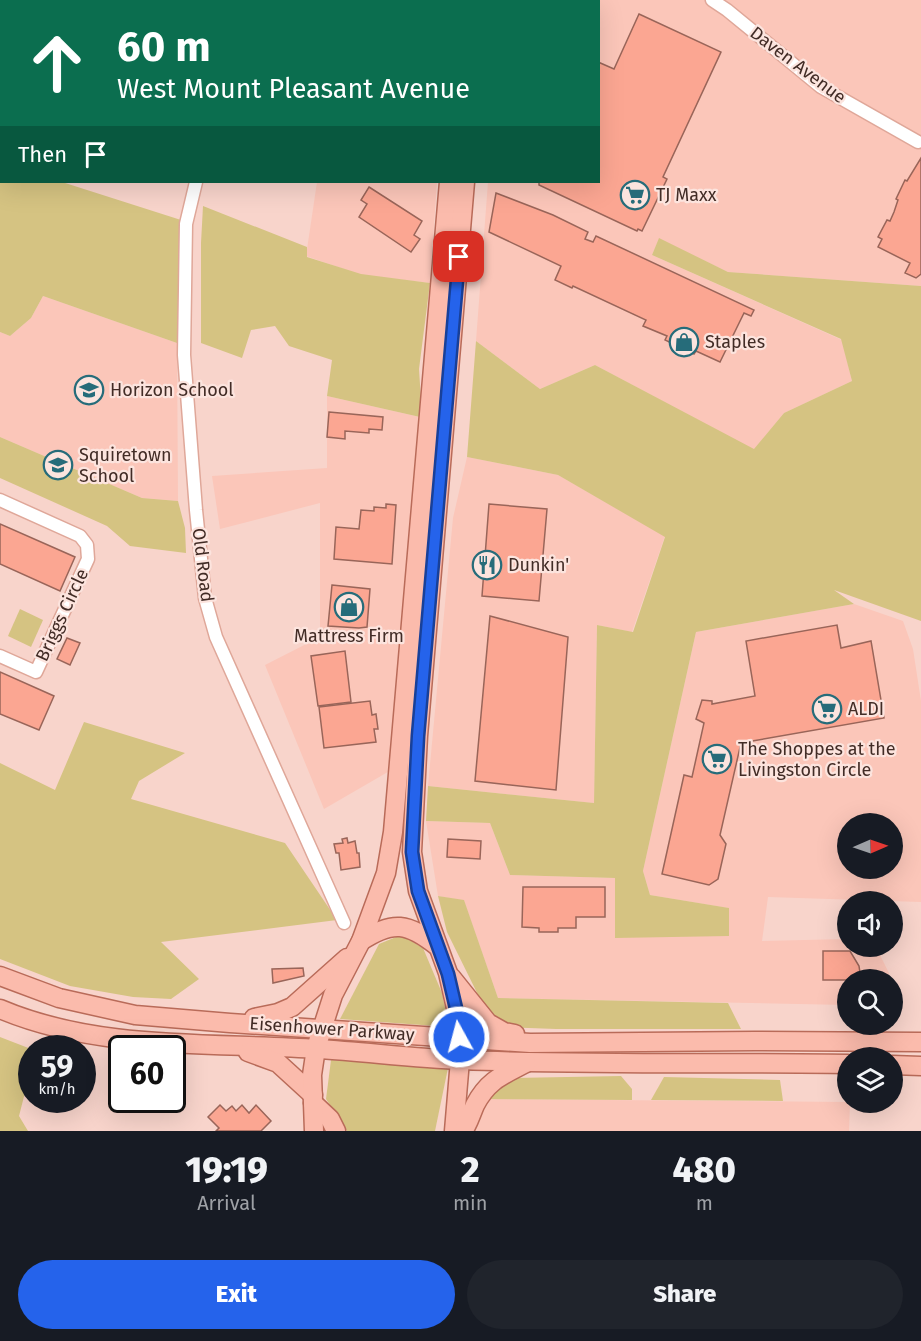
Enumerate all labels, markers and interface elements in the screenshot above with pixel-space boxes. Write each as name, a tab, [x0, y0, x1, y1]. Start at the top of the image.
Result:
text: 60 m	[117, 22, 211, 72]
street label: Daven Avenue	[746, 22, 850, 108]
icon: ahead	[18, 24, 96, 102]
text: West Mount Pleasant Avenue	[117, 73, 470, 105]
icon: arrive	[79, 138, 112, 171]
text: Then	[18, 141, 67, 168]
supermarket icon: TJ Maxx	[619, 179, 651, 211]
place label: TJ Maxx	[656, 184, 717, 206]
pin	[433, 231, 484, 282]
icon: arrive	[442, 240, 475, 273]
shop icon: Staples	[668, 326, 700, 358]
place label: Staples	[705, 331, 765, 353]
school or university icon: Horizon School	[73, 374, 105, 406]
place label: Horizon School	[110, 379, 234, 401]
place label: Squiretown School	[79, 444, 172, 487]
school or university icon: Squiretown School	[42, 449, 74, 481]
street label: Old Road	[188, 527, 218, 603]
restaurant icon: Dunkin'	[471, 549, 503, 581]
place label: Dunkin'	[508, 554, 569, 576]
street label: Briggs Circle	[31, 565, 93, 665]
shop icon: Mattress Firm	[333, 591, 365, 623]
place label: Mattress Firm	[294, 625, 404, 647]
supermarket icon: ALDI	[811, 693, 843, 725]
place label: ALDI	[848, 698, 884, 720]
place label: The Shoppes at the Livingston Circle	[738, 738, 896, 781]
supermarket icon: The Shoppes at the Livingston Circle	[701, 743, 733, 775]
north arrow	[837, 813, 903, 879]
map controls	[837, 813, 903, 1113]
button: sound	[837, 891, 903, 957]
button: search	[837, 969, 903, 1035]
position arrow	[427, 1005, 491, 1069]
street label: Eisenhower Parkway	[249, 1012, 415, 1046]
speed limit sign: 60	[108, 1035, 186, 1113]
button: layers	[837, 1047, 903, 1113]
text: 59	[41, 1049, 73, 1085]
text: km/h	[38, 1080, 76, 1098]
text: 19:19	[185, 1148, 268, 1192]
text: 2	[461, 1148, 480, 1192]
text: 480	[673, 1148, 736, 1192]
text: Arrival	[197, 1191, 256, 1215]
text: min	[453, 1191, 487, 1215]
text: m	[696, 1191, 713, 1215]
button: Exit	[18, 1260, 455, 1329]
button: Share	[467, 1260, 903, 1329]

